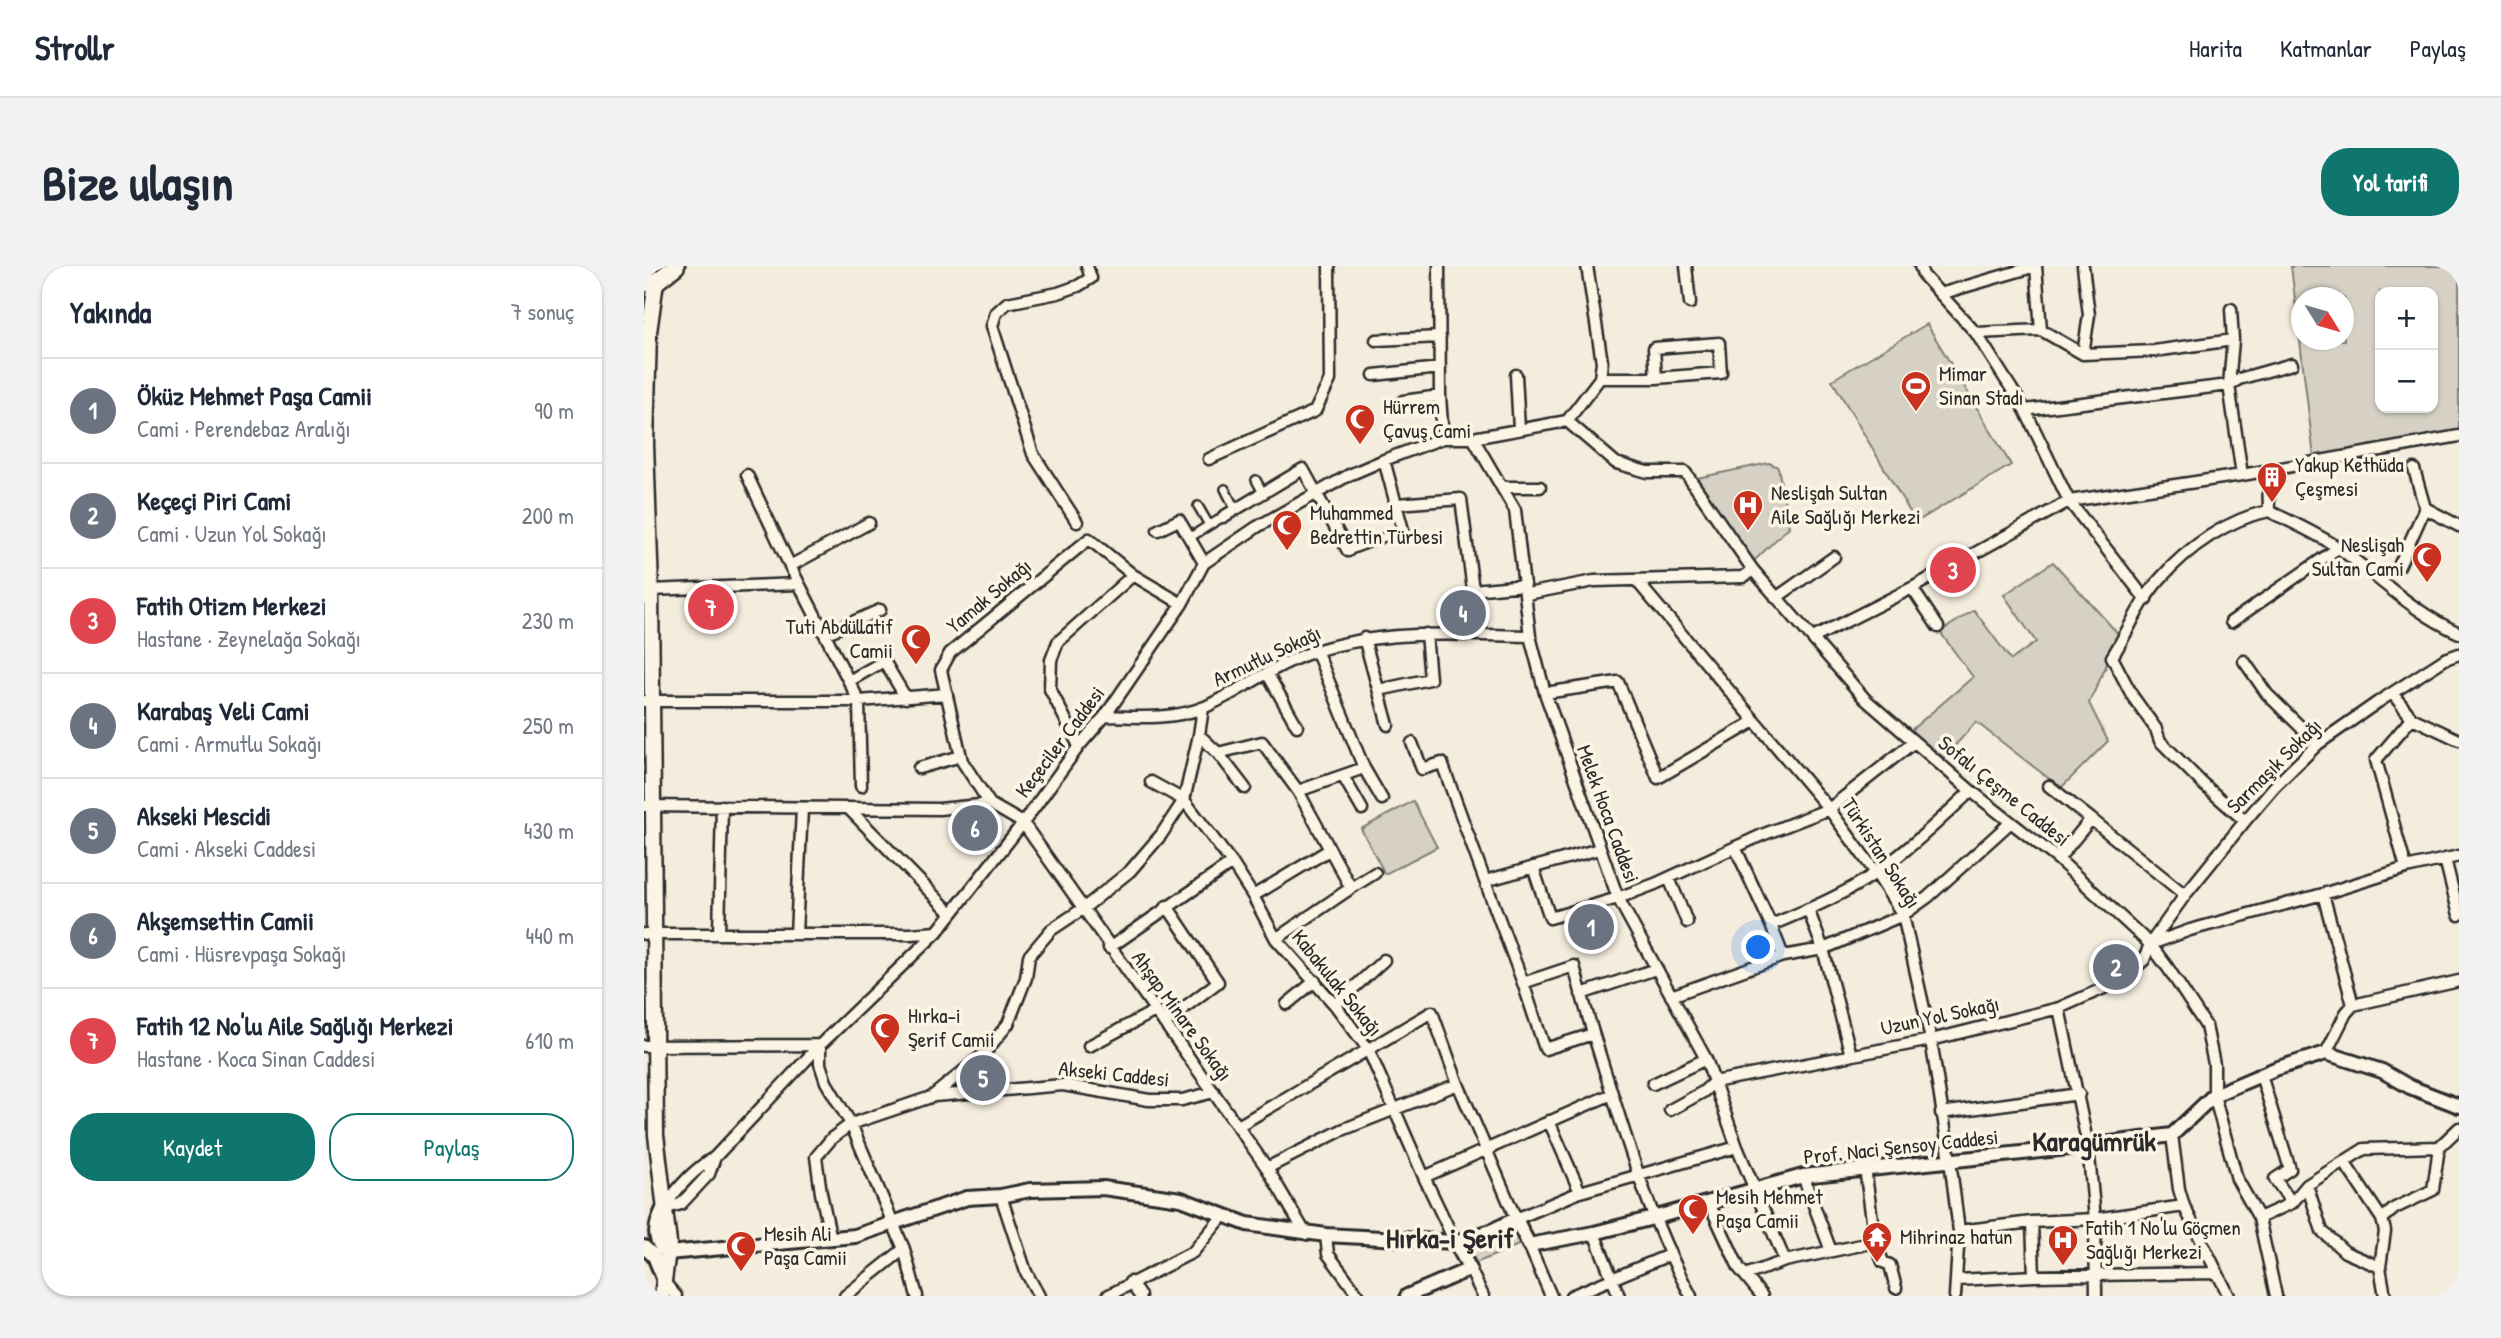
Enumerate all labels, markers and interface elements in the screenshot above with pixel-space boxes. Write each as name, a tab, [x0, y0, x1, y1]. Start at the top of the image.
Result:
text: Strollr	[35, 26, 114, 70]
text: Harita	[2189, 32, 2242, 64]
text: Katmanlar	[2280, 32, 2372, 64]
text: Paylaş	[2410, 32, 2466, 64]
button: Yol tarifi	[2321, 148, 2459, 216]
text: Bize ulaşın	[42, 149, 233, 215]
north arrow	[2291, 287, 2354, 350]
map controls	[2375, 287, 2438, 413]
button: +	[2375, 287, 2438, 350]
text: Yakında	[70, 292, 151, 332]
text: 7 sonuç	[511, 296, 574, 327]
button: −	[2375, 350, 2438, 413]
place label: Mimar Sinan Stadı	[1939, 359, 2023, 412]
sports icon: Mimar Sinan Stadı	[1899, 369, 1933, 413]
text: Öküz Mehmet Paşa Camii	[137, 378, 372, 413]
place label: Hürrem Çavuş Cami	[1383, 392, 1471, 445]
text: 1	[89, 395, 97, 426]
text: 90 m	[534, 395, 574, 426]
mosque icon: Hürrem Çavuş Cami	[1343, 402, 1377, 446]
text: Cami · Perendebaz Aralığı	[137, 413, 351, 444]
place label: Yakup Kethüda Çeşmesi	[2295, 450, 2404, 503]
building icon: Yakup Kethüda Çeşmesi	[2255, 460, 2289, 504]
place label: Neslişah Sultan Aile Sağlığı Merkezi	[1771, 478, 1921, 531]
text: Keçeçi Piri Cami	[137, 483, 291, 518]
hospital icon: Neslişah Sultan Aile Sağlığı Merkezi	[1731, 488, 1765, 532]
place label: Muhammed Bedrettin Türbesi	[1310, 498, 1443, 551]
text: 2	[88, 500, 98, 531]
text: 200 m	[522, 500, 574, 531]
mosque icon: Muhammed Bedrettin Türbesi	[1270, 508, 1304, 552]
text: Cami · Uzun Yol Sokağı	[137, 518, 327, 549]
place label: Neslişah Sultan Cami	[2312, 530, 2404, 583]
mosque icon: Neslişah Sultan Cami	[2410, 540, 2444, 584]
pin: 3	[1930, 544, 1976, 596]
street label: Yamak Sokağı	[940, 552, 1037, 640]
pin: 7	[688, 581, 734, 633]
pin: 4	[1440, 587, 1486, 639]
text: Fatih Otizm Merkezi	[137, 588, 327, 623]
text: 3	[88, 605, 98, 636]
text: 230 m	[522, 605, 574, 636]
place label: Tuti Abdüllatif Camii	[786, 612, 893, 665]
street label: Armutlu Sokağı	[1208, 618, 1326, 693]
mosque icon: Tuti Abdüllatif Camii	[899, 622, 933, 666]
text: Hastane · Zeynelağa Sokağı	[137, 623, 361, 654]
street label: Keçeciler Caddesi	[1008, 680, 1111, 803]
text: Karabaş Veli Cami	[137, 693, 310, 728]
text: 4	[89, 710, 97, 741]
text: 250 m	[522, 710, 574, 741]
street label: Sarmaşık Sokağı	[2220, 712, 2328, 820]
text: Cami · Armutlu Sokağı	[137, 728, 322, 759]
street label: Sofalı Çeşme Caddesi	[1932, 728, 2076, 853]
street label: Melek Hoca Caddesi	[1570, 741, 1647, 887]
street label: Türkistan Sokağı	[1835, 792, 1928, 914]
text: Akseki Mescidi	[137, 798, 271, 833]
pin: 6	[952, 802, 998, 854]
text: 5	[88, 815, 98, 846]
text: 430 m	[524, 815, 574, 846]
text: Cami · Akseki Caddesi	[137, 833, 316, 864]
pin: 1	[1568, 901, 1614, 953]
text: Akşemsettin Camii	[137, 903, 314, 938]
text: 6	[88, 920, 98, 951]
text: 440 m	[526, 920, 574, 951]
street label: Kabakulak Sokağı	[1285, 923, 1389, 1042]
your location	[1741, 930, 1775, 964]
text: Cami · Hüsrevpaşa Sokağı	[137, 938, 346, 969]
pin: 2	[2093, 941, 2139, 993]
street label: Ahşap Minare Sokağı	[1125, 945, 1240, 1087]
street label: Uzun Yol Sokağı	[1878, 989, 2002, 1042]
place label: Hırka-i Şerif Camii	[908, 1001, 995, 1054]
text: Fatih 12 No'lu Aile Sağlığı Merkezi	[137, 1008, 454, 1043]
mosque icon: Hırka-i Şerif Camii	[868, 1011, 902, 1055]
text: 7	[87, 1025, 99, 1056]
text: 610 m	[525, 1025, 574, 1056]
text: Hastane · Koca Sinan Caddesi	[137, 1043, 375, 1074]
pin: 5	[960, 1052, 1006, 1104]
street label: Akseki Caddesi	[1057, 1053, 1171, 1094]
button: Kaydet	[70, 1113, 315, 1181]
button: Paylaş	[329, 1113, 574, 1181]
street label: Prof. Naci Şensoy Caddesi	[1802, 1122, 2000, 1171]
district label: Karagümrük	[2032, 1122, 2156, 1161]
place label: Mesih Mehmet Paşa Camii	[1716, 1182, 1824, 1235]
mosque icon: Mesih Mehmet Paşa Camii	[1676, 1192, 1710, 1236]
place label: Fatih 1 No'lu Göçmen Sağlığı Merkezi	[2085, 1213, 2241, 1266]
place label: Mesih Ali Paşa Camii	[764, 1219, 847, 1272]
district label: Hırka-i Şerif	[1386, 1219, 1515, 1257]
temple icon: Mihrinaz hatun	[1860, 1220, 1894, 1264]
place label: Mihrinaz hatun	[1900, 1222, 2013, 1251]
hospital icon: Fatih 1 No'lu Göçmen Sağlığı Merkezi	[2046, 1223, 2080, 1267]
mosque icon: Mesih Ali Paşa Camii	[724, 1229, 758, 1273]

